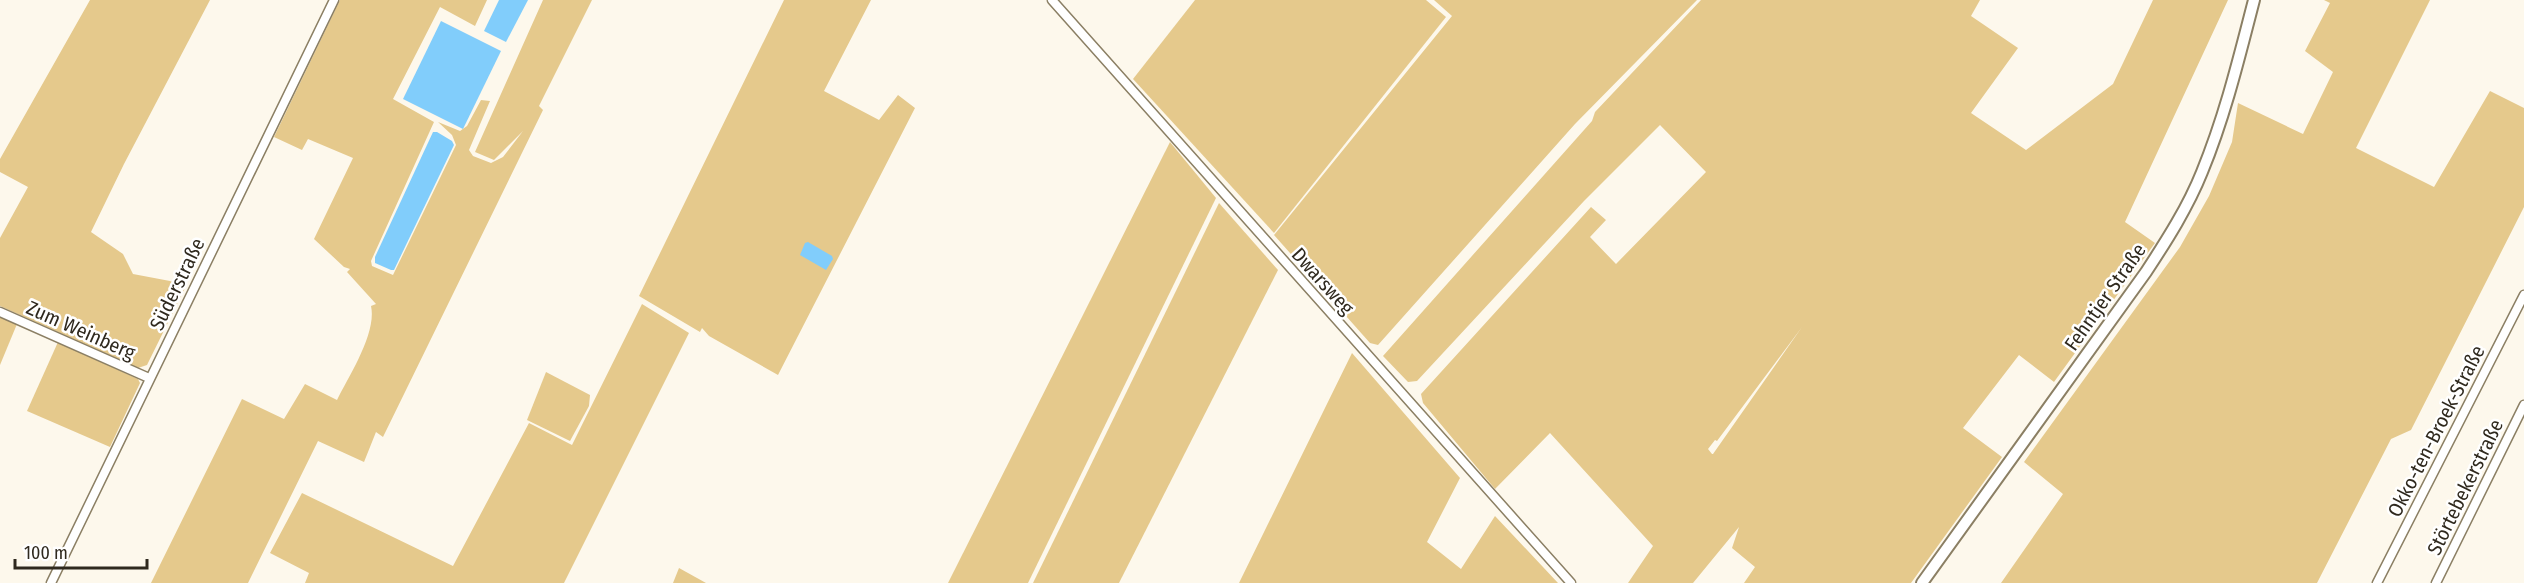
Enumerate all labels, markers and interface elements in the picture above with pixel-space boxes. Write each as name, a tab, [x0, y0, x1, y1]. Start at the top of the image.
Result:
street label: Süderstraße	[144, 234, 210, 334]
street label: Fehntjer Straße	[2059, 239, 2151, 355]
street label: Dwarsweg	[1287, 243, 1360, 320]
street label: Zum Weinberg	[23, 295, 140, 365]
street label: Okko-ten-Broek-Straße	[2382, 341, 2490, 521]
street label: Störtebekerstraße	[2422, 415, 2508, 559]
scale bar	[15, 532, 147, 570]
text: 100 m	[24, 542, 68, 564]

